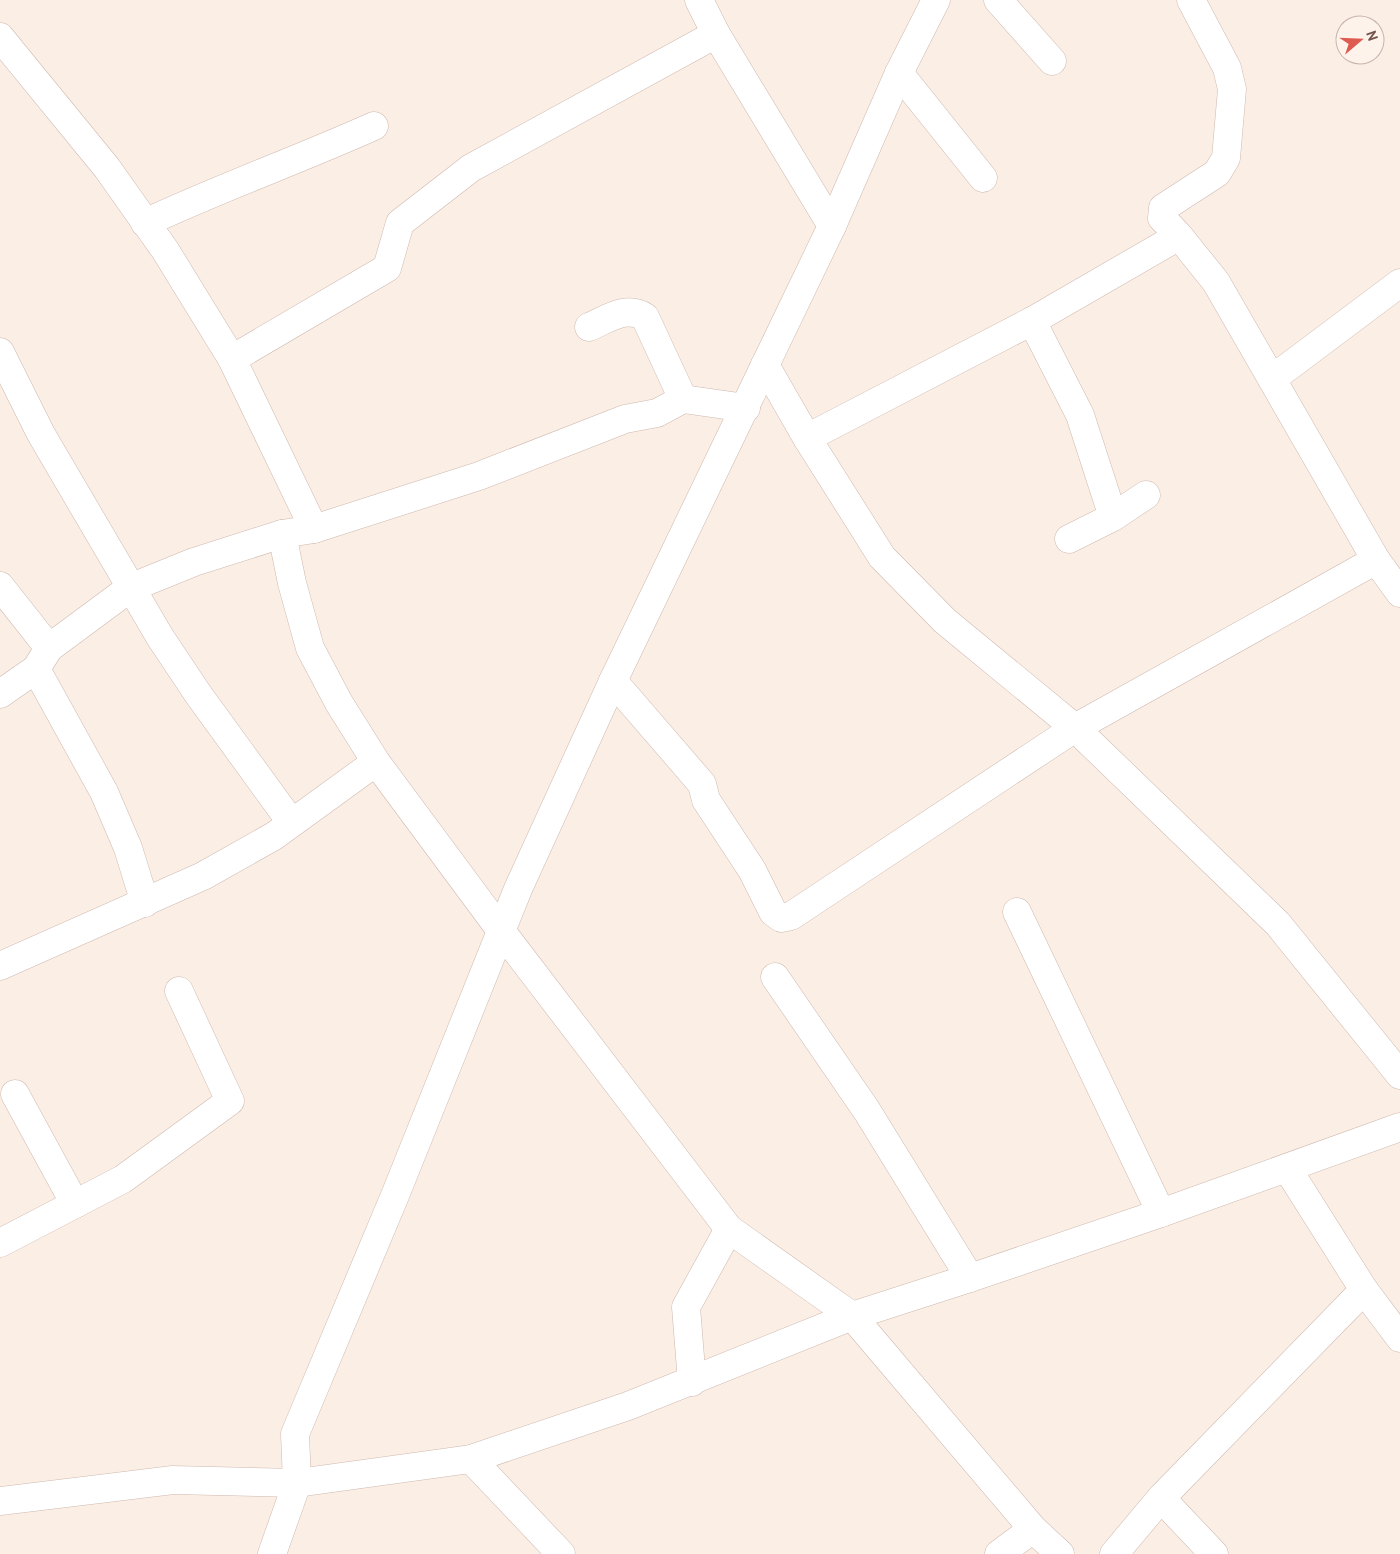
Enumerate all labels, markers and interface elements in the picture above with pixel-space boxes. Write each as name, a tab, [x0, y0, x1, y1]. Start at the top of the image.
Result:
north arrow	[1335, 15, 1385, 65]
text: N	[1362, 28, 1382, 43]

